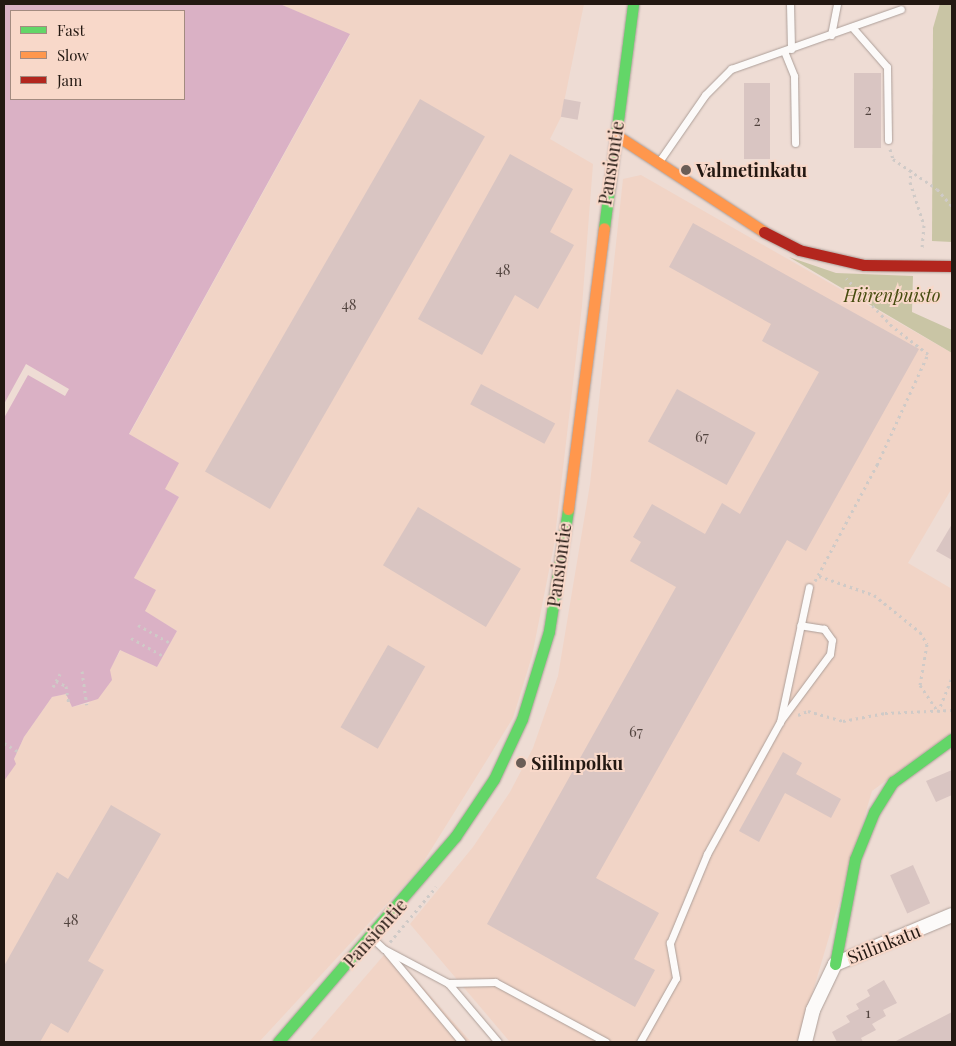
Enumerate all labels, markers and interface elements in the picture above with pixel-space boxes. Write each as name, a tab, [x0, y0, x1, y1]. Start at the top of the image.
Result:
legend	[10, 10, 185, 100]
text: Fast	[57, 20, 85, 40]
text: Slow	[57, 45, 89, 65]
text: Jam	[57, 70, 82, 90]
house number: 2	[864, 101, 872, 119]
house number: 2	[753, 112, 761, 130]
street label: Pansiontie	[594, 119, 628, 207]
place label: Valmetinkatu	[696, 159, 807, 181]
marker: Valmetinkatu	[680, 164, 692, 176]
house number: 48	[495, 261, 511, 279]
park label: Hiirenpuisto	[843, 284, 941, 306]
house number: 48	[341, 296, 357, 314]
house number: 67	[695, 428, 709, 446]
street label: Pansiontie	[542, 522, 576, 608]
house number: 67	[629, 723, 643, 741]
place label: Siilinpolku	[531, 752, 623, 774]
marker: Siilinpolku	[515, 757, 527, 769]
street label: Pansiontie	[339, 894, 411, 972]
house number: 48	[63, 911, 79, 929]
street label: Siilinkatu	[844, 920, 924, 968]
house number: 1	[865, 1004, 871, 1022]

